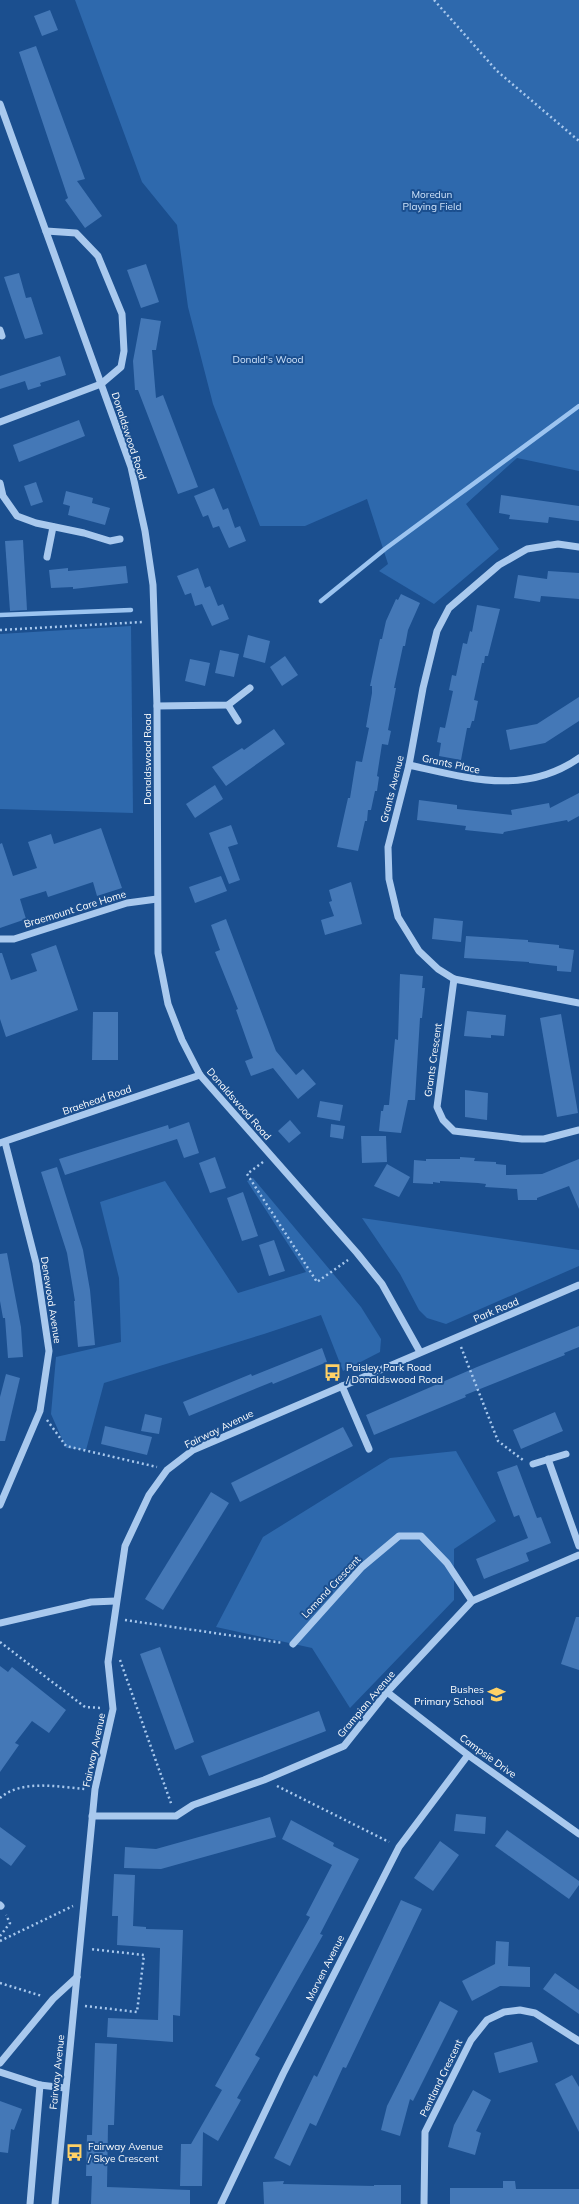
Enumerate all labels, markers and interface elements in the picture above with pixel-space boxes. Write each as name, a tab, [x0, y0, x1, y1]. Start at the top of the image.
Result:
park label: Moredun Playing Field	[403, 188, 461, 213]
park label: Donald's Wood	[232, 353, 304, 366]
street label: Donaldswood Road	[109, 391, 149, 481]
street label: Donaldswood Road	[141, 713, 154, 805]
street label: Grants Place	[421, 752, 481, 776]
street label: Grants Avenue	[377, 754, 407, 824]
street label: Braemount Care Home	[22, 887, 128, 931]
street label: Grants Crescent	[421, 1022, 445, 1098]
street label: Donaldswood Road	[204, 1065, 274, 1143]
street label: Braehead Road	[61, 1082, 133, 1118]
street label: Denewood Avenue	[38, 1256, 64, 1344]
street label: Park Road	[471, 1295, 521, 1325]
place label: Paisley, Park Road / Donaldswood Road	[345, 1361, 443, 1386]
bus stop icon: Paisley, Park Road / Donaldswood Road	[323, 1363, 343, 1383]
street label: Fairway Avenue	[182, 1407, 256, 1451]
street label: Lomond Crescent	[299, 1553, 364, 1621]
street label: Grampian Avenue	[334, 1668, 398, 1740]
place label: Bushes Primary School	[414, 1683, 484, 1708]
school or university icon: Bushes Primary School	[487, 1685, 507, 1705]
street label: Fairway Avenue	[80, 1712, 108, 1788]
street label: Campsie Drive	[457, 1731, 519, 1781]
street label: Morven Avenue	[303, 1933, 347, 2003]
street label: Fairway Avenue	[47, 2034, 67, 2110]
street label: Pentland Crescent	[417, 2037, 466, 2119]
place label: Fairway Avenue / Skye Crescent	[87, 2140, 163, 2165]
bus stop icon: Fairway Avenue / Skye Crescent	[65, 2142, 85, 2162]

